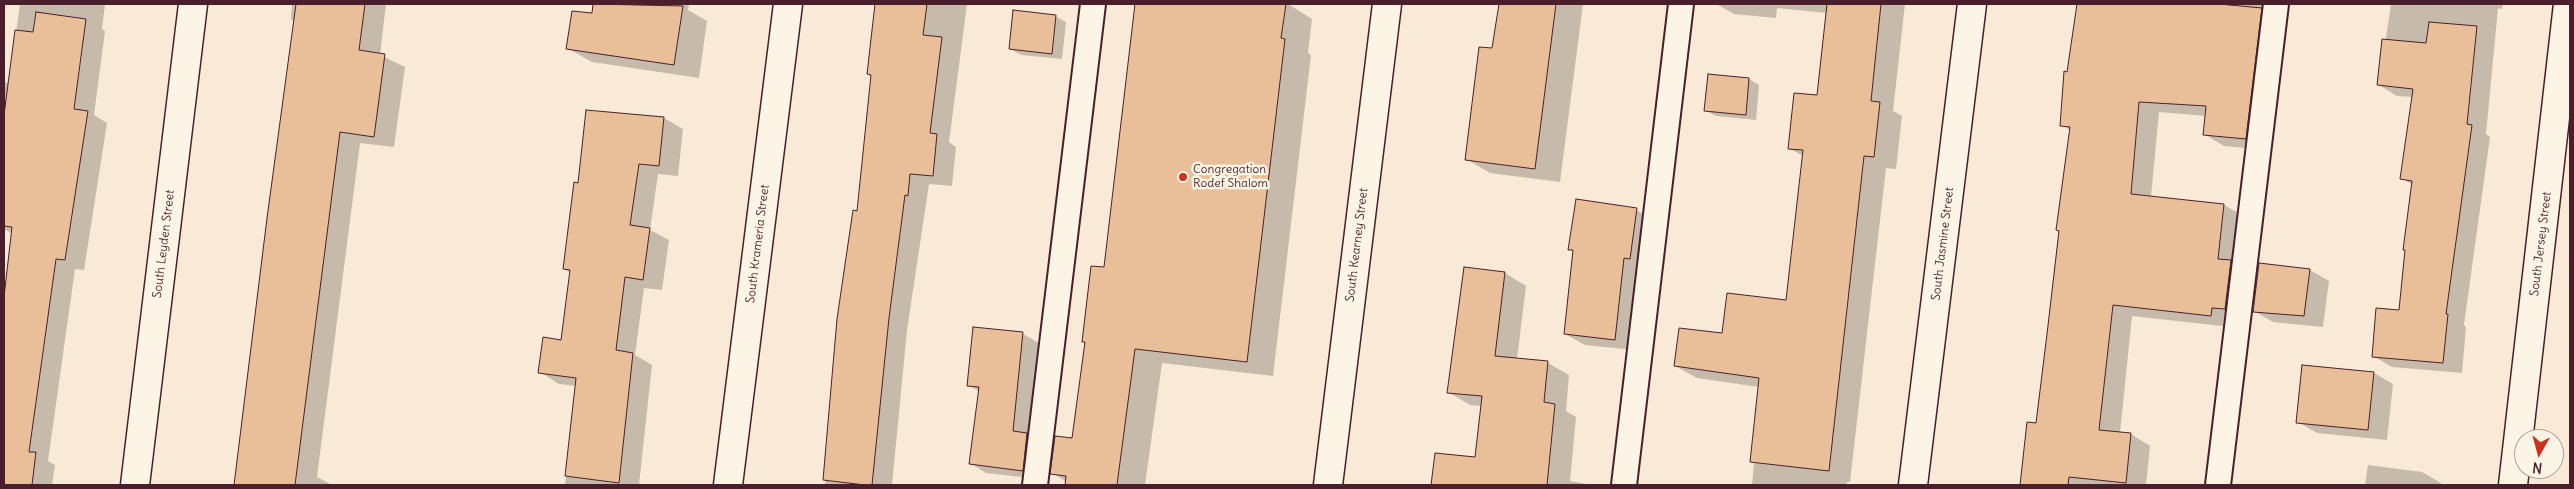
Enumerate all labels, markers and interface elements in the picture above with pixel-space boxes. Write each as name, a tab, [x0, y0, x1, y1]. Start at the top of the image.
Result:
place label: Congregation Rodef Shalom	[1193, 163, 1268, 191]
marker: Congregation Rodef Shalom	[1177, 171, 1189, 183]
street label: South Krameria Street	[744, 184, 772, 304]
street label: South Jasmine Street	[1929, 186, 1957, 302]
street label: South Kearney Street	[1343, 187, 1371, 303]
street label: South Leyden Street	[150, 189, 178, 299]
street label: South Jersey Street	[2527, 191, 2555, 297]
north arrow	[2514, 429, 2564, 479]
text: N	[2531, 458, 2543, 477]

